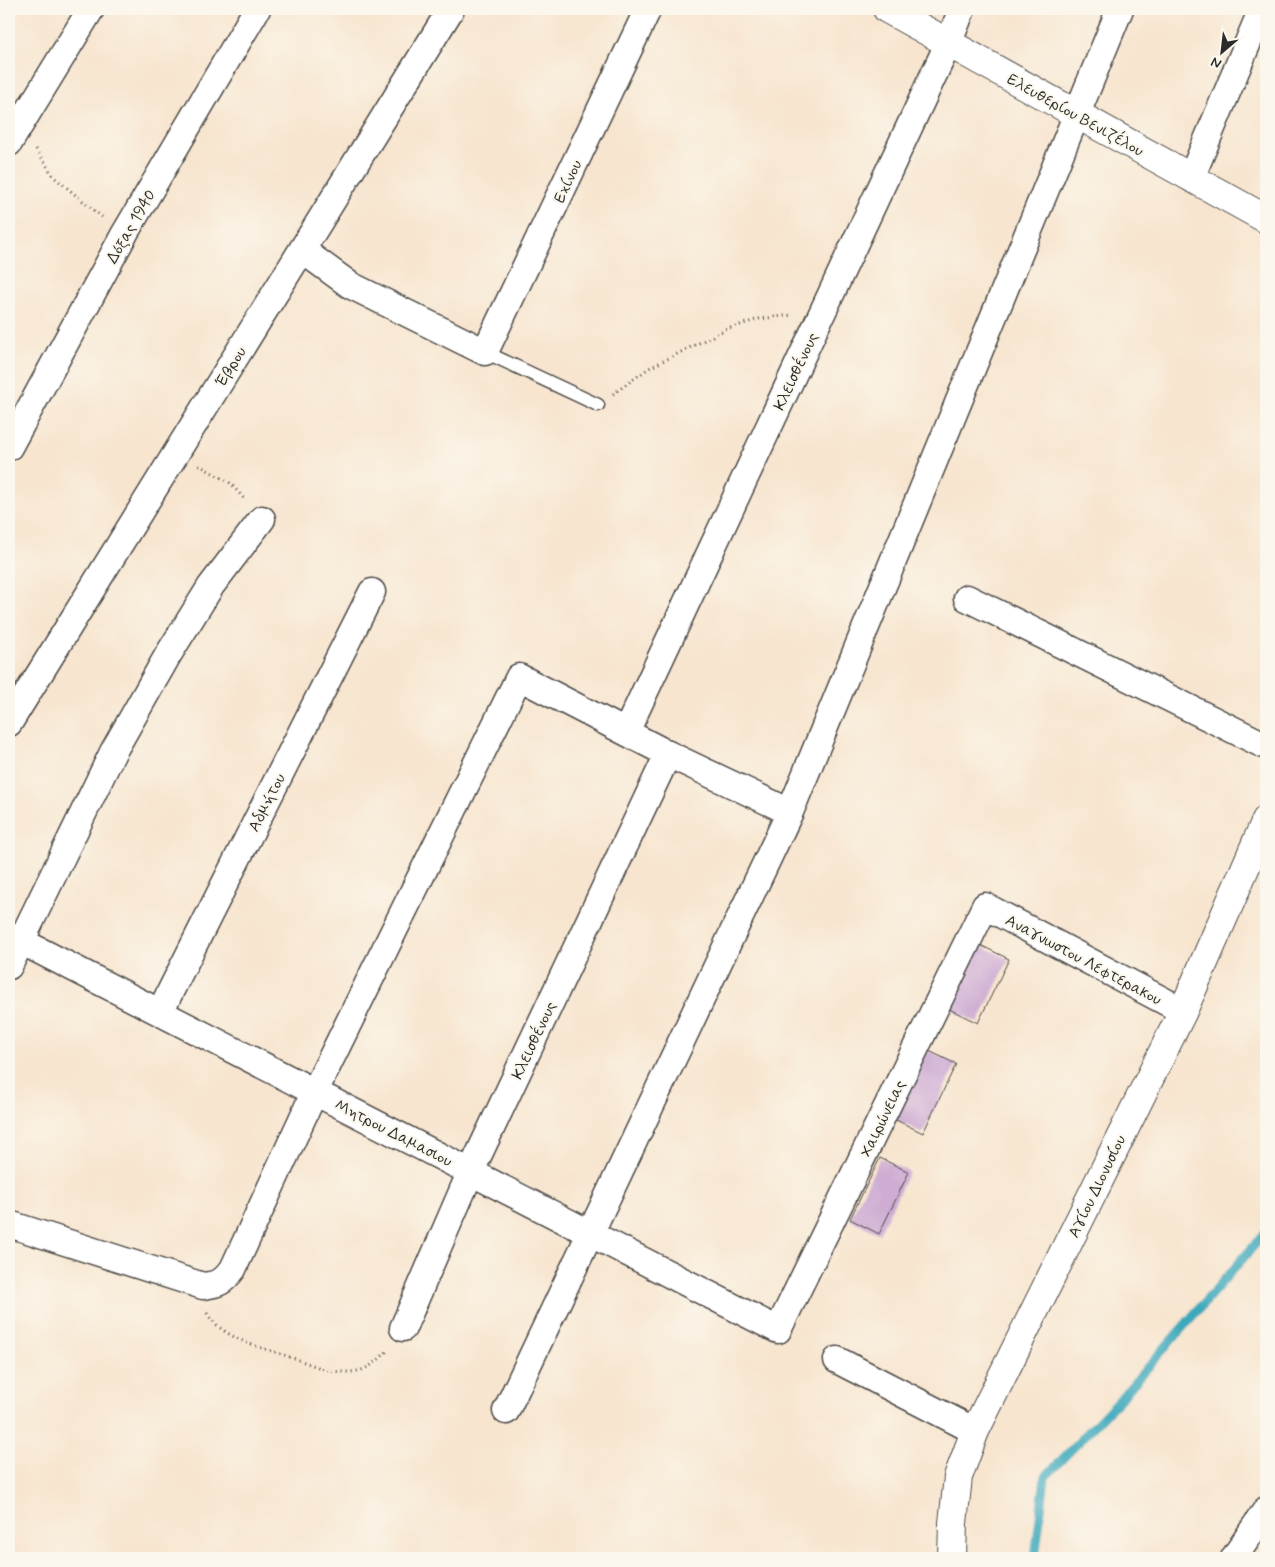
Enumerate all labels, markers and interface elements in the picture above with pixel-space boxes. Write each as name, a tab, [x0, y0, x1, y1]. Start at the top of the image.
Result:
north arrow	[1198, 28, 1248, 78]
text: N	[1208, 52, 1225, 73]
street label: Ελευθερίου Βενιζέλου	[1003, 68, 1148, 162]
street label: Εχίνου	[549, 157, 587, 207]
street label: Δόξας 1940	[102, 186, 161, 268]
street label: Κλεισθένους	[768, 329, 824, 414]
street label: Έβρου	[211, 343, 252, 391]
street label: Αδμήτου	[244, 770, 291, 835]
street label: Αναγνωστου Λεφτερακου	[1001, 910, 1165, 1011]
street label: Κλεισθένους	[506, 998, 562, 1083]
street label: Χαιρώνειας	[856, 1077, 911, 1161]
street label: Μητρου Δαμασιου	[331, 1095, 456, 1172]
street label: Αγίου Διονυσίου	[1063, 1132, 1131, 1242]

